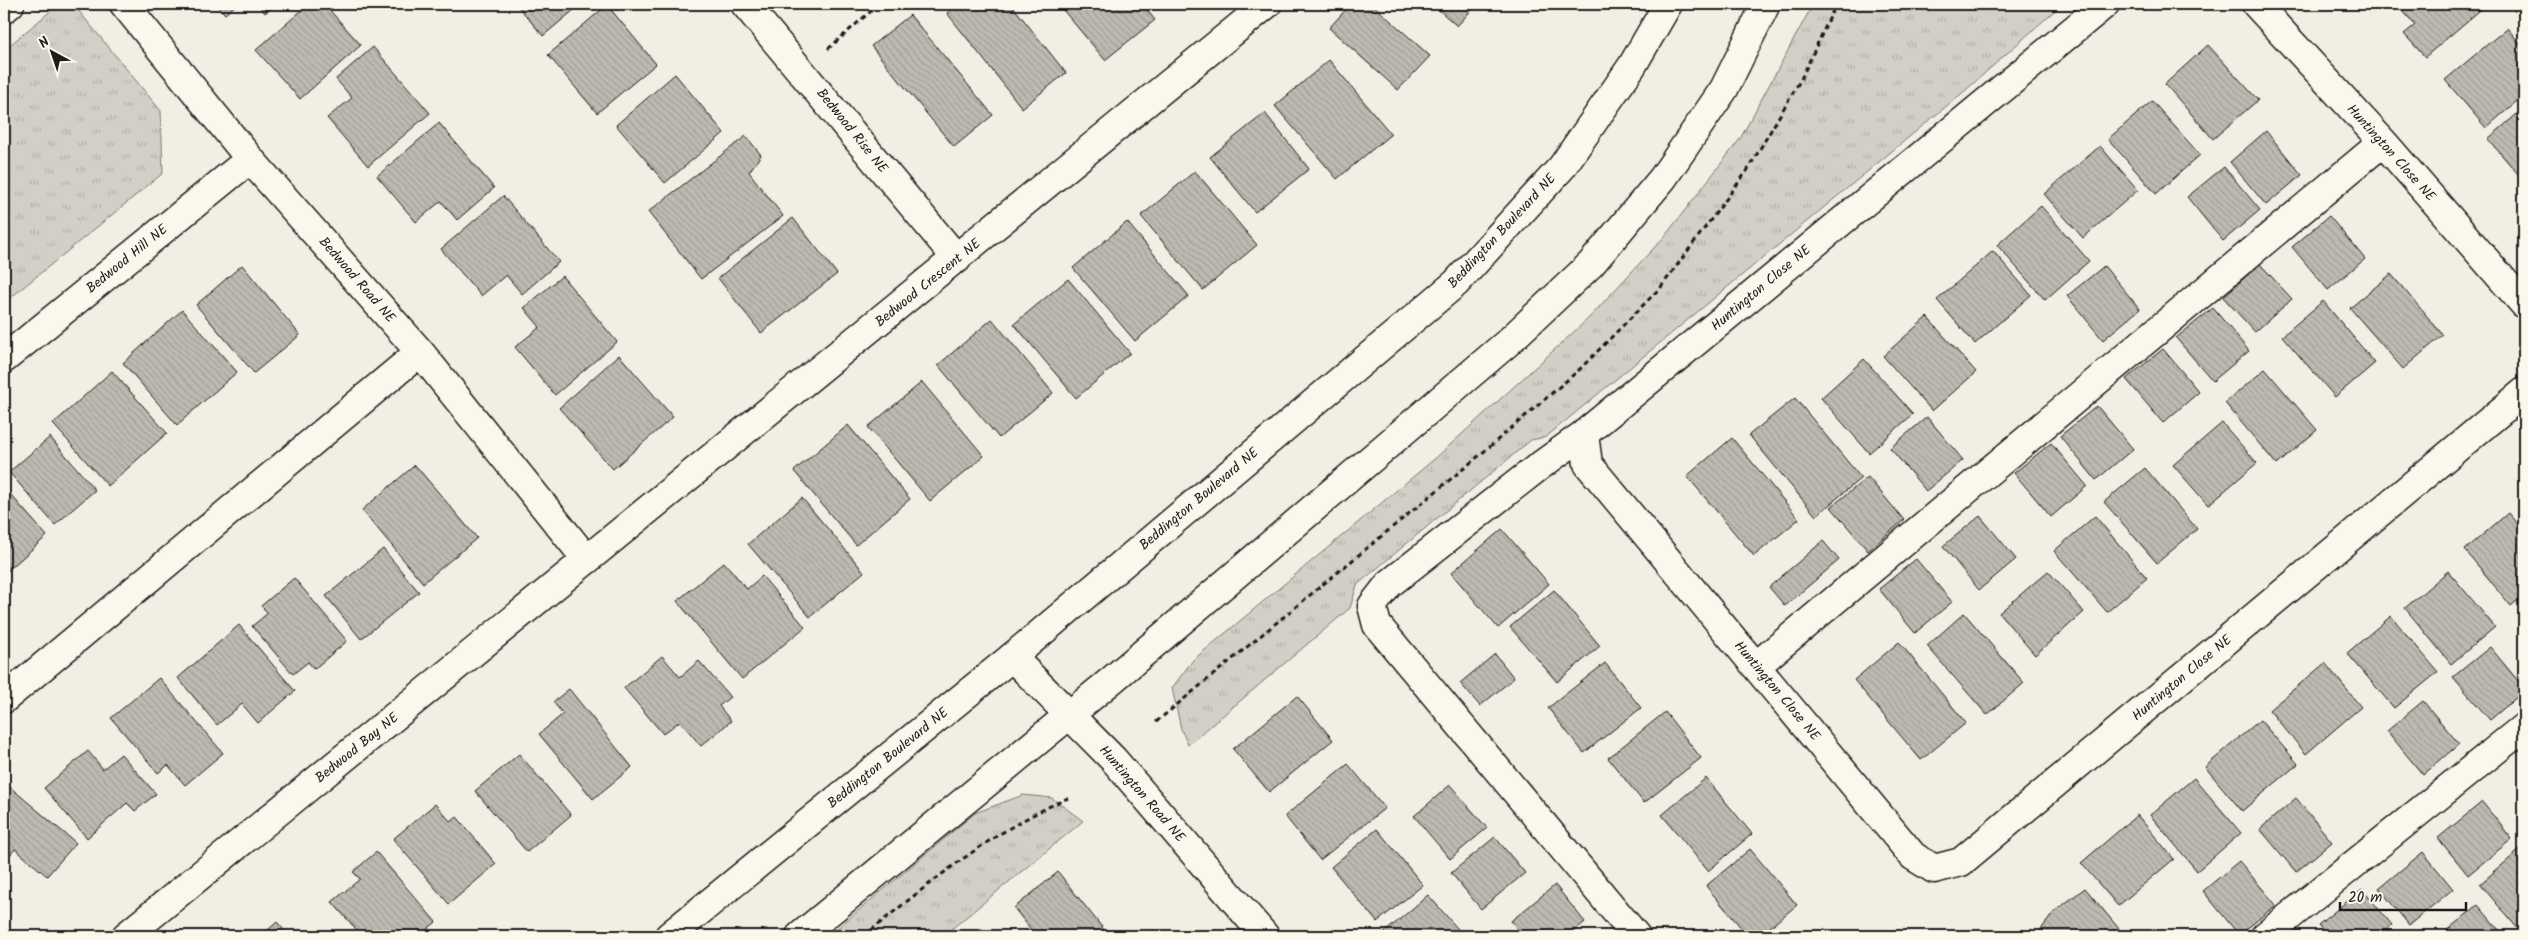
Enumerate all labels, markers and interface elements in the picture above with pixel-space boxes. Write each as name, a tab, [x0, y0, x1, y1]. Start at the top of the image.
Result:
north arrow	[28, 28, 78, 78]
text: N	[34, 31, 55, 54]
street label: Bedwood Rise NE	[811, 84, 894, 179]
street label: Huntington Close NE	[2341, 99, 2442, 207]
street label: Beddington Boulevard NE	[1443, 168, 1562, 294]
street label: Bedwood Hill NE	[81, 219, 173, 299]
street label: Bedwood Road NE	[313, 232, 401, 329]
street label: Bedwood Crescent NE	[870, 233, 986, 333]
street label: Huntington Close NE	[1706, 239, 1817, 337]
street label: Beddington Boulevard NE	[1134, 442, 1264, 556]
street label: Huntington Close NE	[2127, 629, 2238, 727]
street label: Huntington Close NE	[1728, 636, 1826, 747]
street label: Beddington Boulevard NE	[823, 702, 954, 814]
street label: Bedwood Bay NE	[310, 707, 404, 789]
street label: Huntington Road NE	[1093, 741, 1191, 848]
scale bar	[2340, 880, 2467, 912]
text: 20 m	[2348, 886, 2382, 910]

